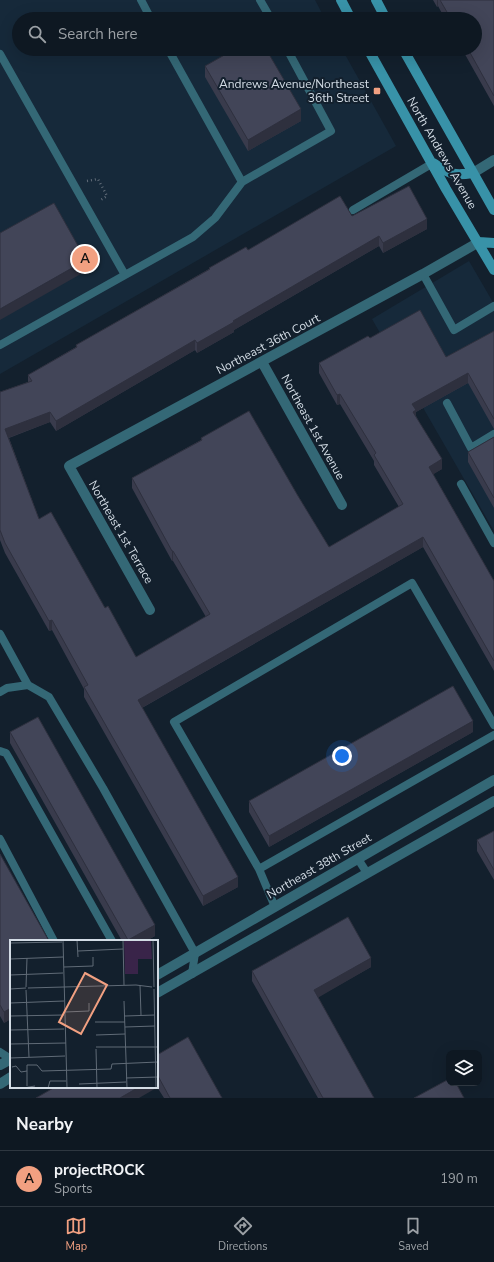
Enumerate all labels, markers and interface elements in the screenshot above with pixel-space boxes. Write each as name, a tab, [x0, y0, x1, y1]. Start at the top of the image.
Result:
search box	[12, 12, 482, 56]
icon: search	[26, 23, 48, 45]
text: Search here	[58, 24, 138, 44]
place label: Andrews Avenue/Northeast 36th Street	[219, 76, 370, 106]
marker: Andrews Avenue/Northeast 36th Street	[372, 86, 382, 96]
street label: North Andrews Avenue	[403, 94, 481, 212]
pin: A	[72, 244, 98, 274]
street label: Northeast 36th Court	[213, 309, 323, 378]
street label: Northeast 1st Avenue	[277, 372, 349, 482]
street label: Northeast 1st Terrace	[85, 478, 157, 586]
your location	[332, 746, 352, 766]
street label: Northeast 38th Street	[264, 829, 375, 902]
inset map	[10, 940, 158, 1088]
map controls	[446, 1050, 482, 1086]
button: layers	[446, 1050, 482, 1086]
text: Nearby	[16, 1113, 73, 1136]
text: projectROCK	[54, 1160, 144, 1180]
text: A	[24, 1170, 34, 1188]
text: 190 m	[440, 1170, 478, 1188]
text: Sports	[54, 1180, 93, 1198]
tab: Map	[65, 1215, 87, 1254]
tab: Directions	[218, 1215, 268, 1254]
tab: Saved	[398, 1215, 429, 1254]

